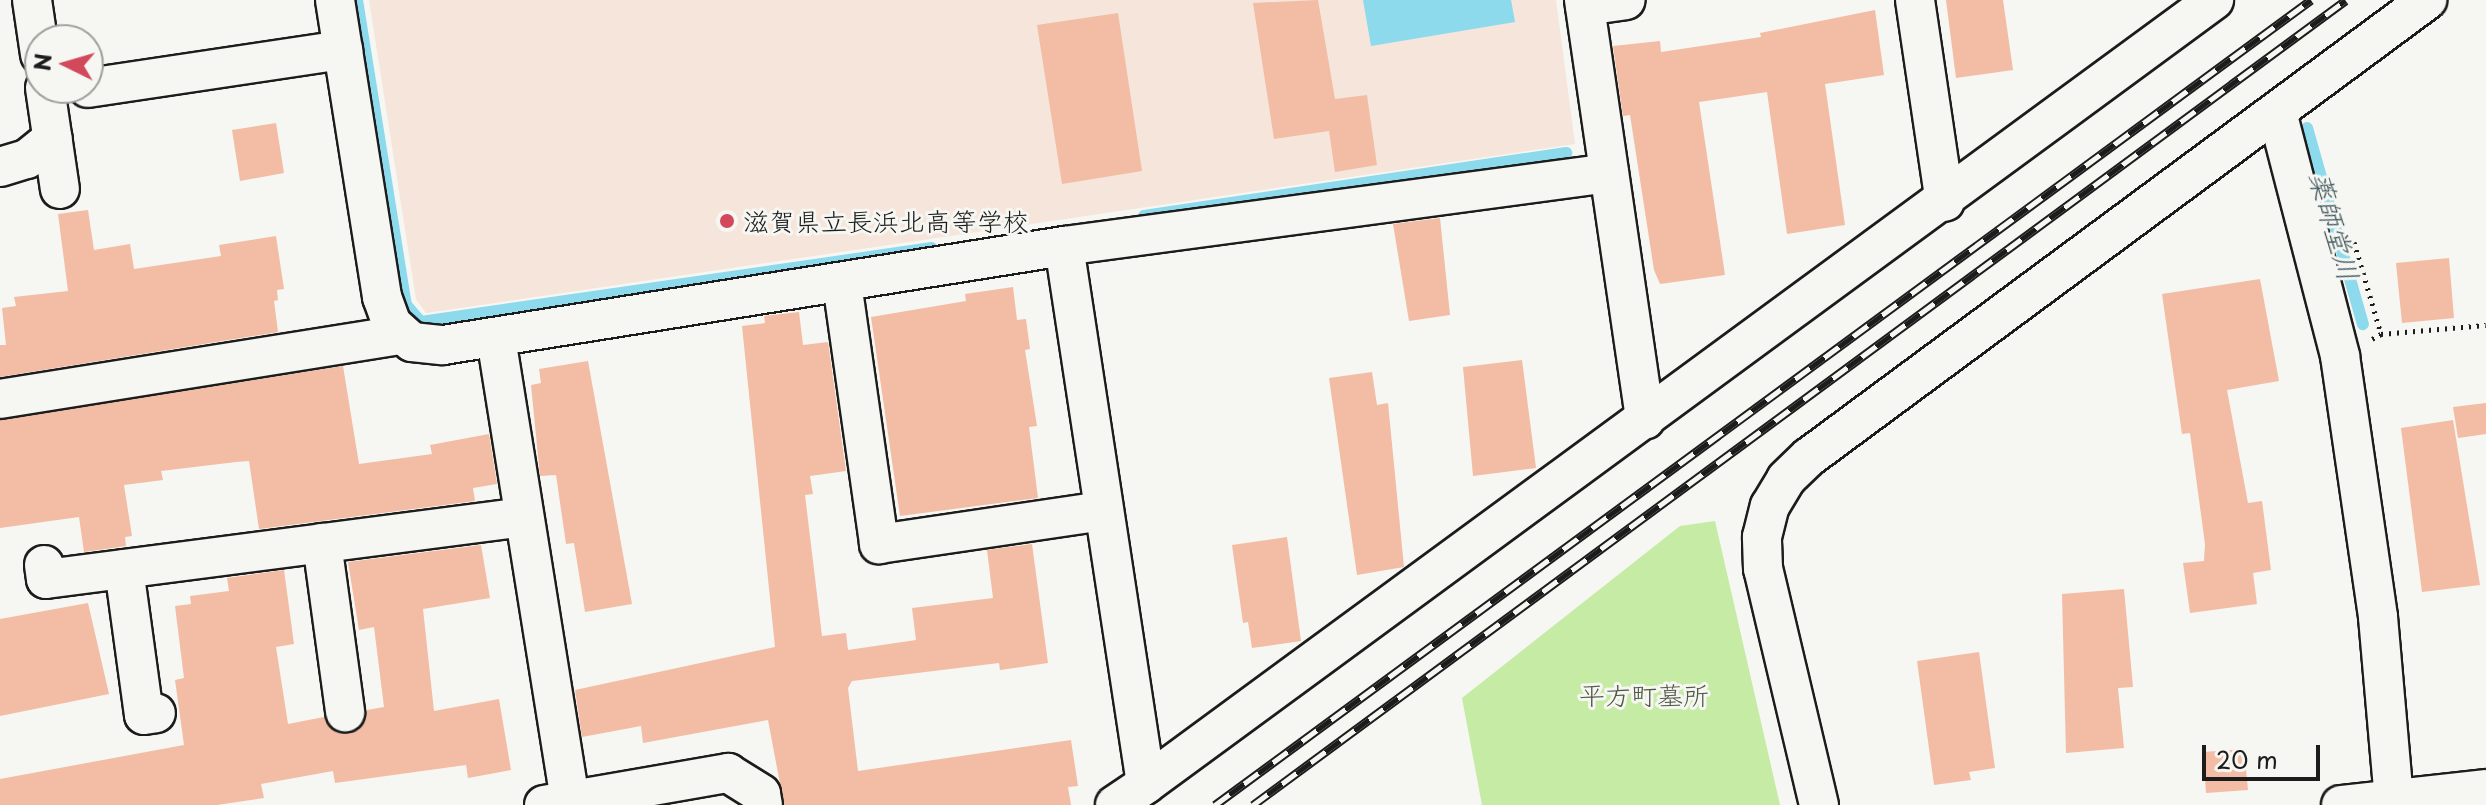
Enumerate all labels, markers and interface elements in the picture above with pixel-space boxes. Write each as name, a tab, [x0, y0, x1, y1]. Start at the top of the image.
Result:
north arrow	[24, 24, 104, 104]
text: N	[24, 52, 59, 72]
water label: 薬師堂川	[2303, 168, 2367, 284]
place label: 滋賀県立長浜北高等学校	[743, 205, 1029, 237]
marker: 滋賀県立長浜北高等学校	[718, 212, 736, 230]
park label: 平方町墓所	[1579, 679, 1709, 711]
scale bar	[2206, 729, 2324, 779]
text: 20 m	[2216, 741, 2278, 777]

